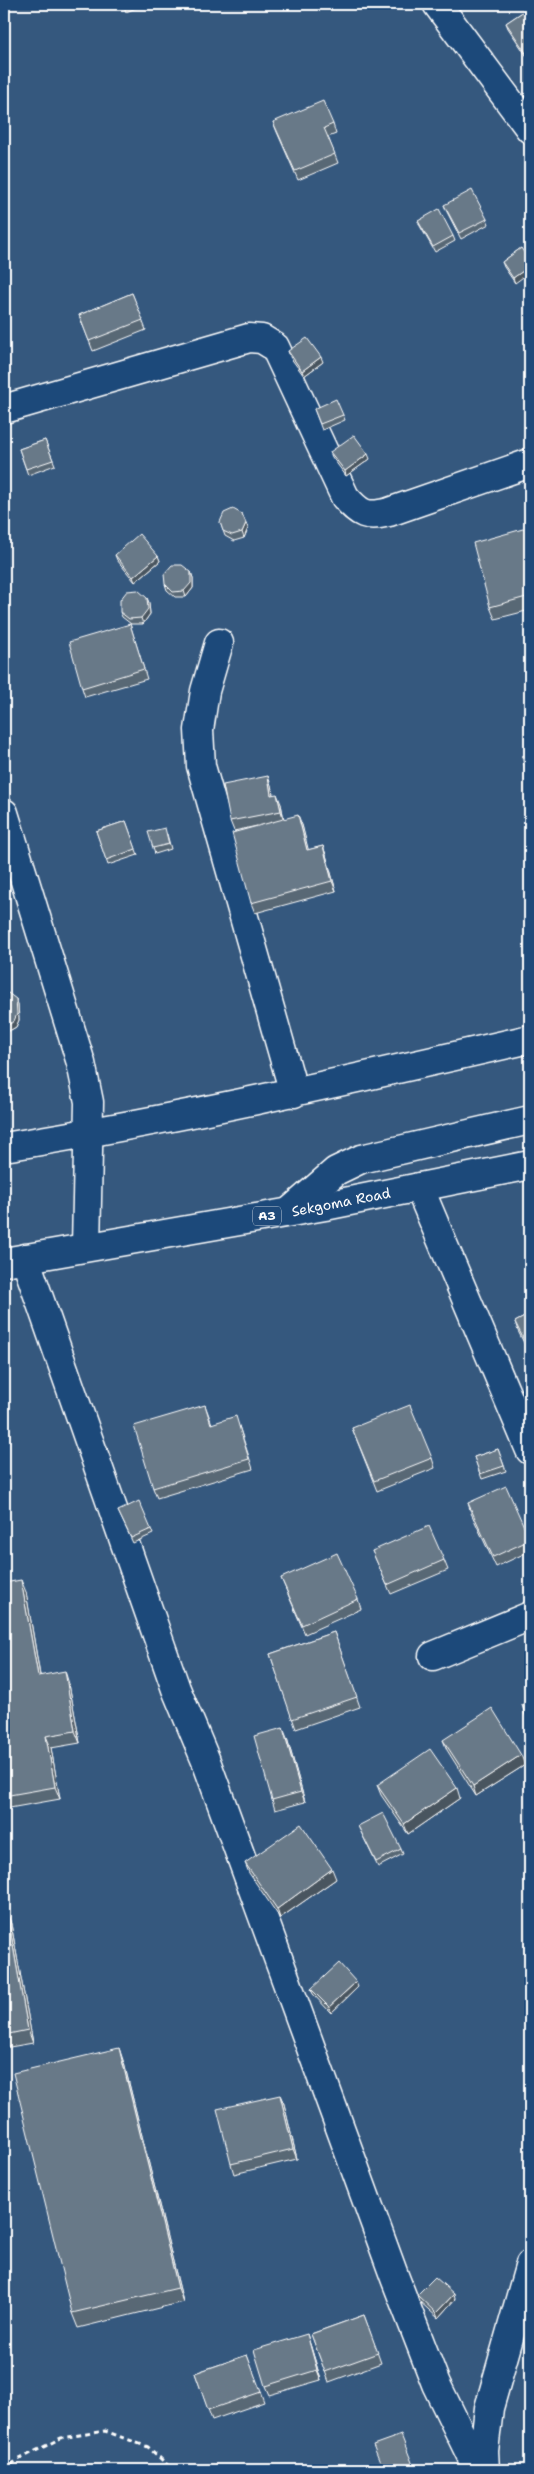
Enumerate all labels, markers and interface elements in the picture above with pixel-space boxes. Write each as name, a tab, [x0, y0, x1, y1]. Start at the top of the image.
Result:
street label: Sekgoma Road	[290, 1184, 392, 1220]
road number: A3	[253, 1206, 281, 1226]

